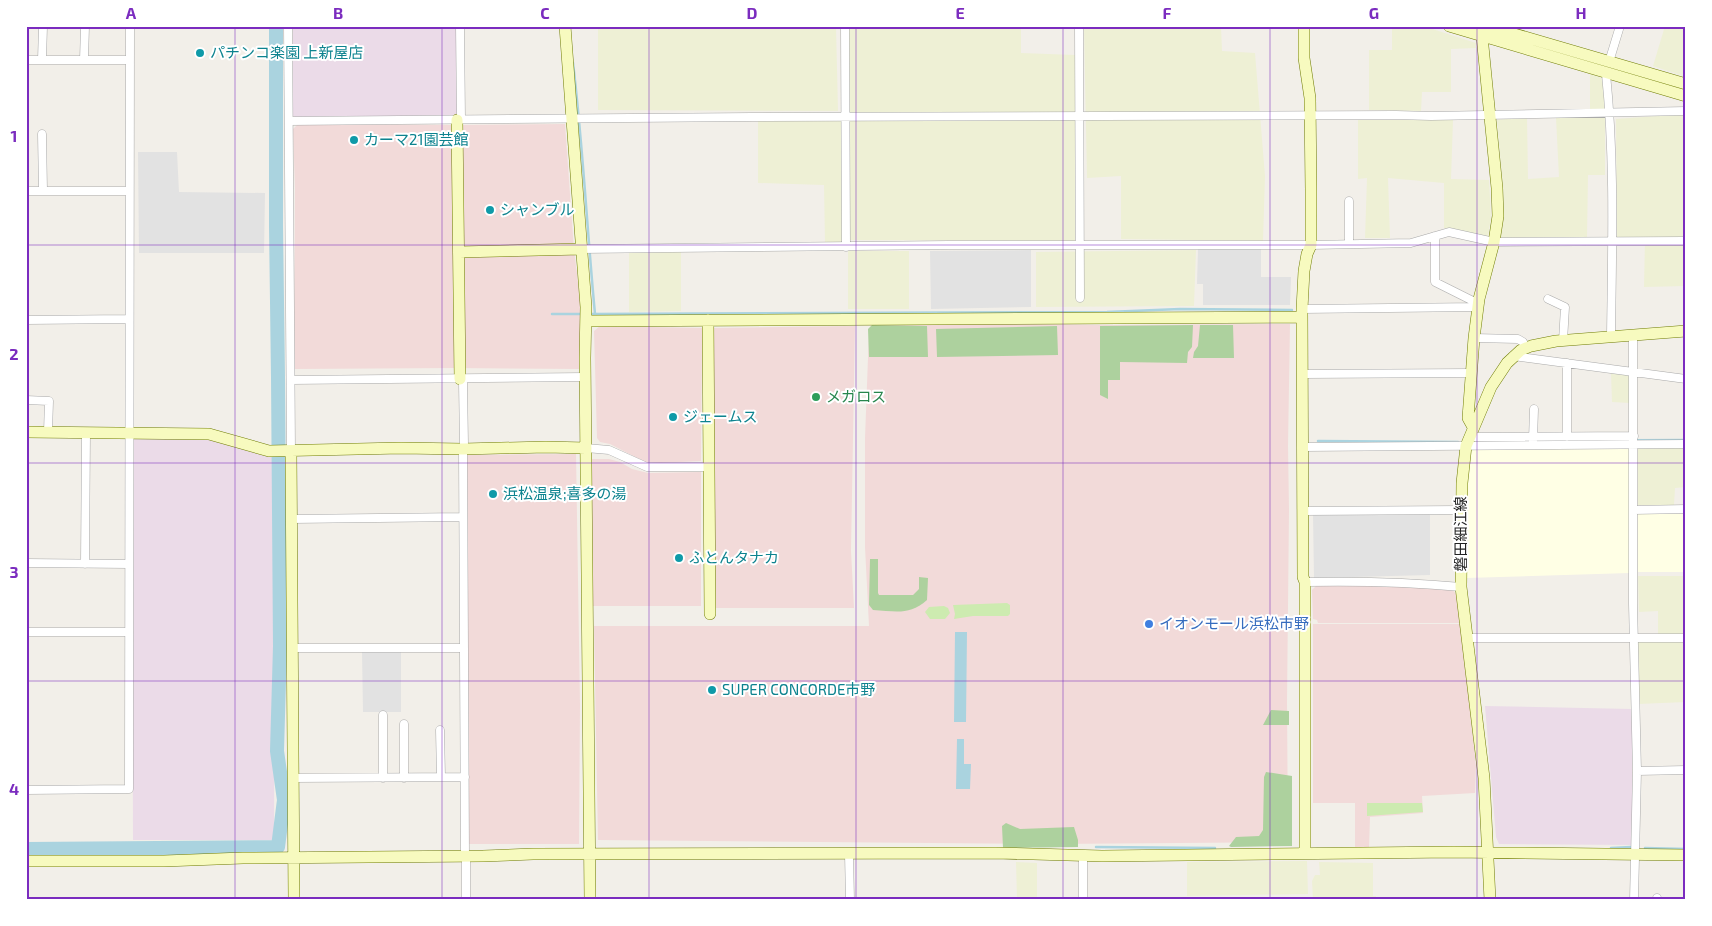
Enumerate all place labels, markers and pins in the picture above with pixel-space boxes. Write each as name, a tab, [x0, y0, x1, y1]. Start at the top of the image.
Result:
place label: パチンコ楽園 上新屋店	[210, 43, 363, 61]
marker: パチンコ楽園 上新屋店	[194, 47, 206, 59]
place label: カーマ21園芸館	[364, 130, 468, 148]
marker: カーマ21園芸館	[348, 134, 360, 146]
place label: シャンブル	[500, 200, 575, 218]
marker: シャンブル	[484, 204, 496, 216]
place label: メガロス	[826, 387, 886, 405]
marker: メガロス	[810, 391, 822, 403]
place label: ジェームス	[683, 407, 758, 425]
marker: ジェームス	[667, 411, 679, 423]
place label: 浜松温泉;喜多の湯	[503, 484, 627, 502]
marker: 浜松温泉;喜多の湯	[487, 488, 499, 500]
place label: ふとんタナカ	[689, 548, 779, 566]
marker: ふとんタナカ	[673, 552, 685, 564]
place label: イオンモール浜松市野	[1159, 614, 1309, 632]
marker: イオンモール浜松市野	[1143, 618, 1155, 630]
place label: SUPER CONCORDE市野	[722, 680, 875, 698]
marker: SUPER CONCORDE市野	[706, 684, 718, 696]

